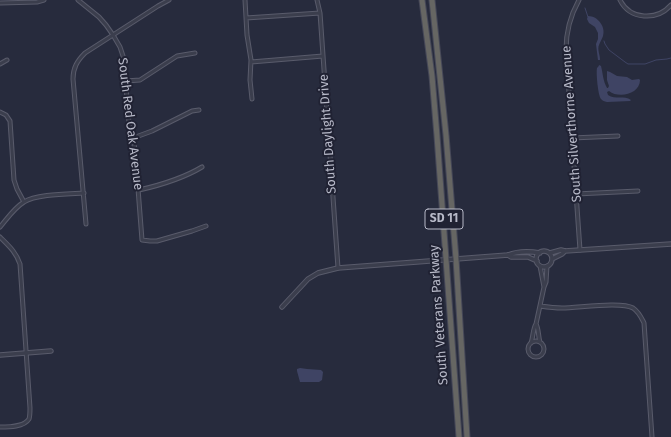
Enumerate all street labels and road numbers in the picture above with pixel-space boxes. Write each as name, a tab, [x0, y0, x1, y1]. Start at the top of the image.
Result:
street label: South Silverthorne Avenue	[559, 45, 585, 203]
street label: South Red Oak Avenue	[114, 57, 146, 191]
street label: South Daylight Drive	[316, 74, 340, 194]
road number: SD 11	[425, 209, 463, 229]
street label: South Veterans Parkway	[426, 244, 452, 386]

